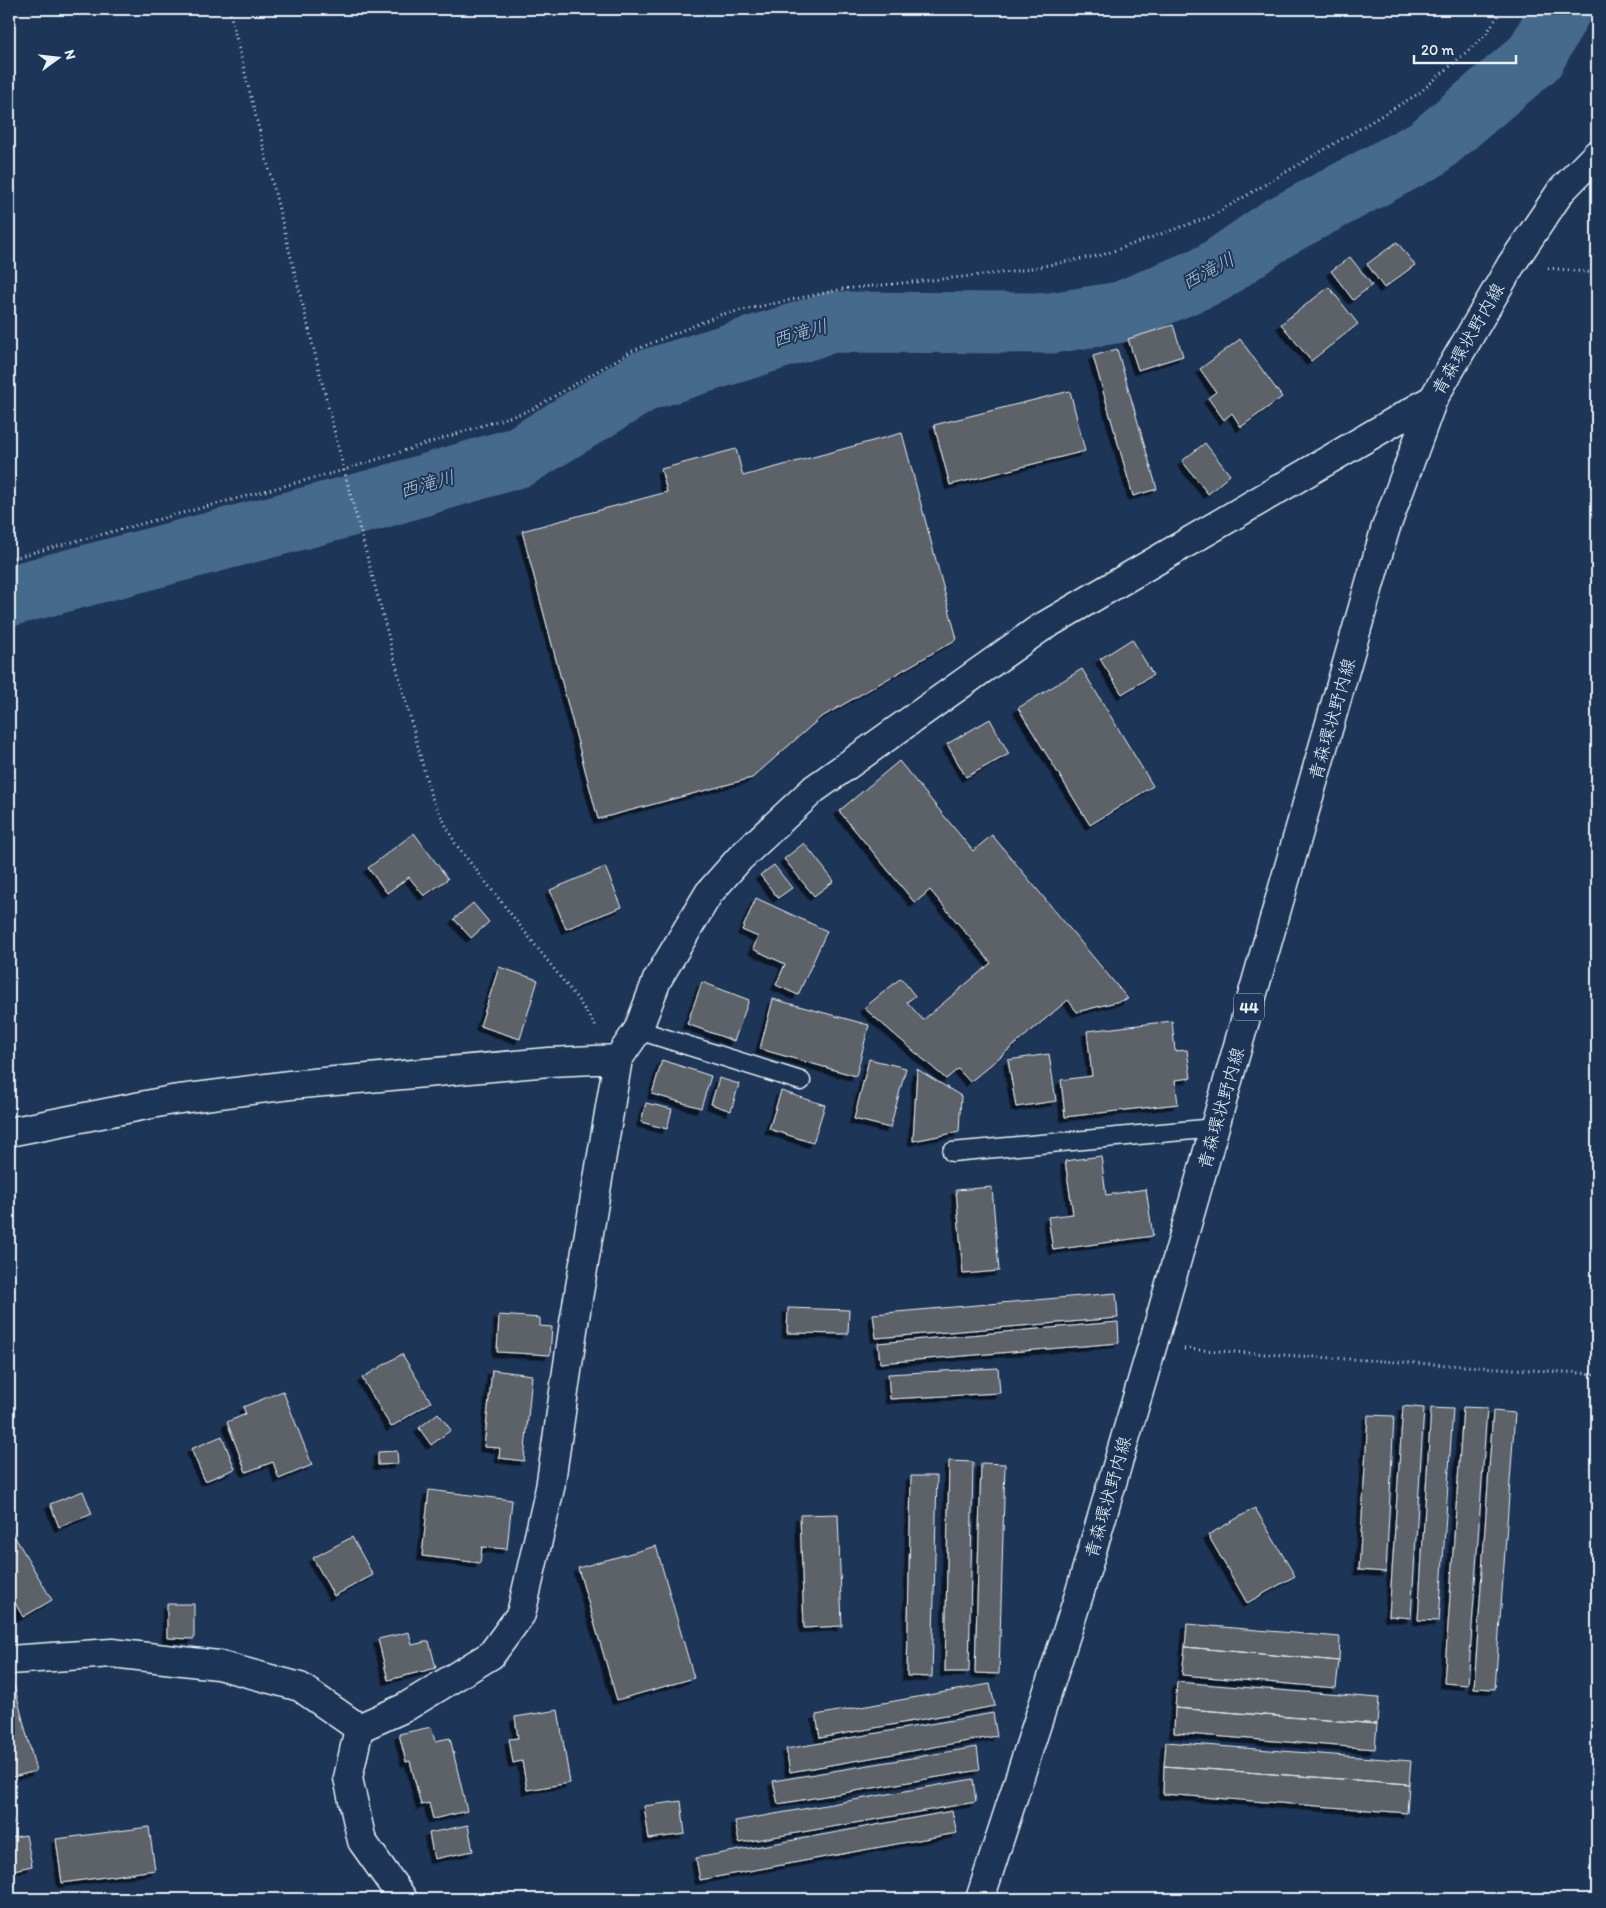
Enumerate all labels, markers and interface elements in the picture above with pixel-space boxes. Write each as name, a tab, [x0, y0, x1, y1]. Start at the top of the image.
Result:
north arrow	[32, 32, 82, 82]
scale bar	[1414, 32, 1516, 64]
text: 20 m	[1421, 41, 1455, 59]
text: N	[61, 48, 80, 62]
water label: 西滝川	[1177, 247, 1239, 295]
street label: 青森環状野内線	[1427, 279, 1509, 399]
water label: 西滝川	[769, 314, 831, 352]
water label: 西滝川	[396, 465, 458, 503]
street label: 青森環状野内線	[1304, 655, 1360, 783]
road number: 44	[1234, 994, 1264, 1020]
street label: 青森環状野内線	[1193, 1044, 1249, 1172]
street label: 青森環状野内線	[1080, 1433, 1136, 1561]

